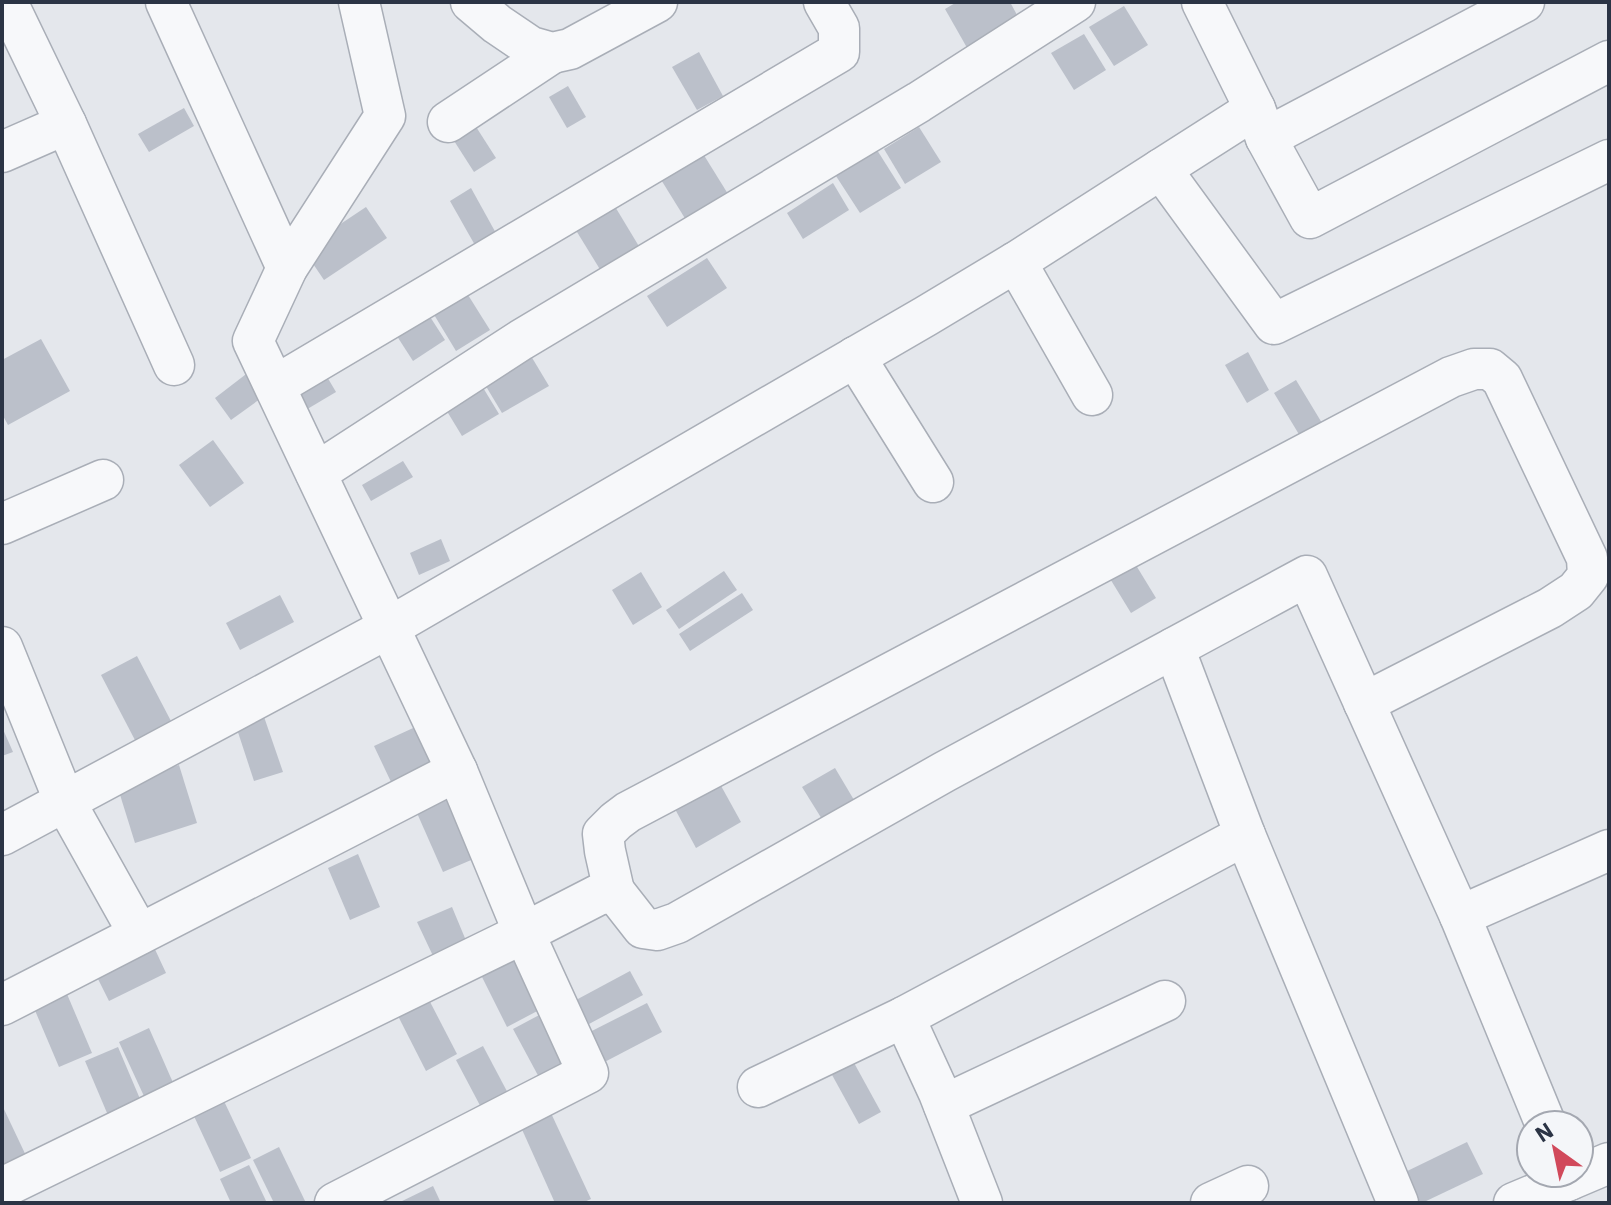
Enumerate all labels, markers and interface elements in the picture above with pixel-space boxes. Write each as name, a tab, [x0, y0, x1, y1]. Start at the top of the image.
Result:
north arrow	[1515, 1109, 1595, 1189]
text: N	[1529, 1115, 1558, 1148]

